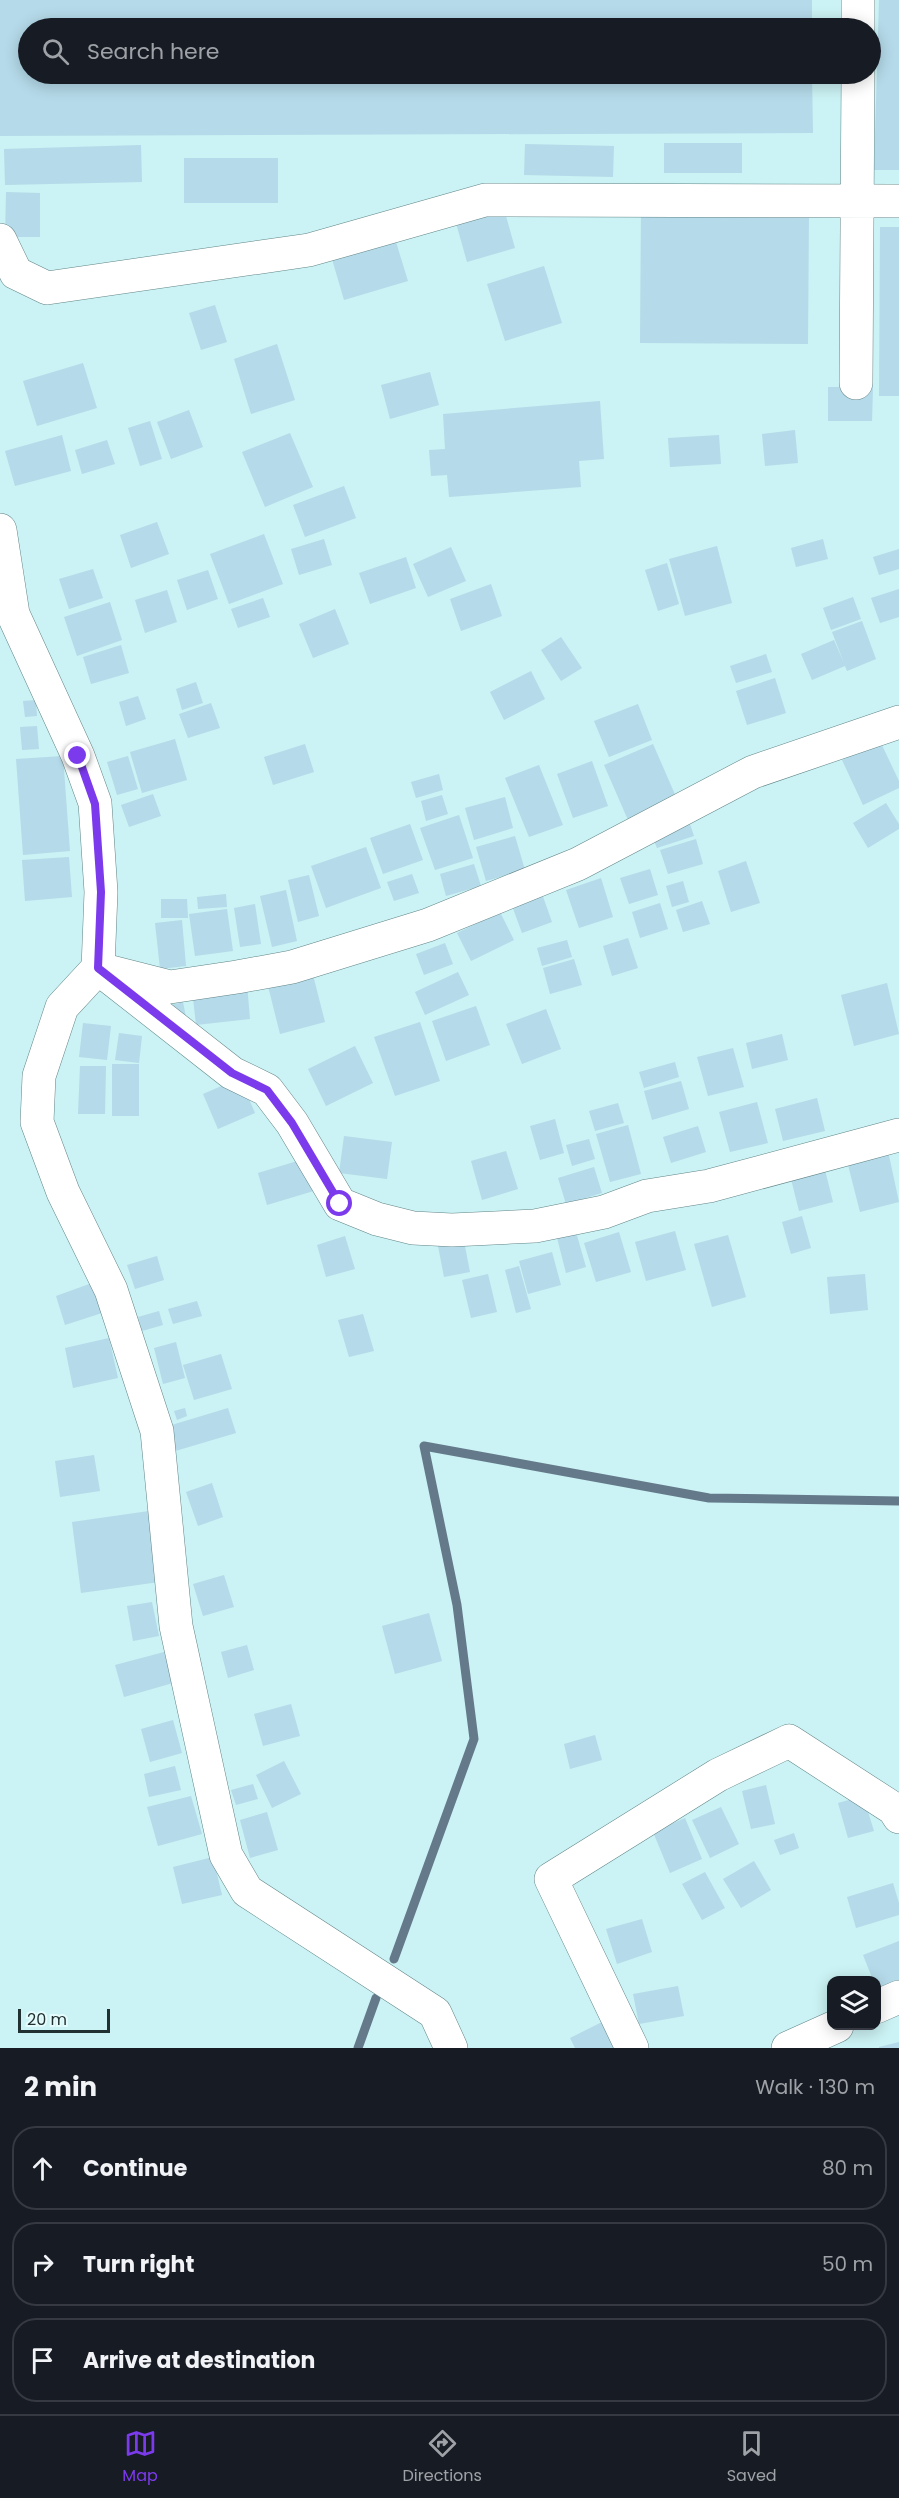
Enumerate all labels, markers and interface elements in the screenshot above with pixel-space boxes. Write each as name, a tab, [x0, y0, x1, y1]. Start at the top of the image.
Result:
search box	[18, 18, 881, 84]
icon: search	[39, 35, 72, 68]
text: Search here	[87, 36, 220, 67]
route end	[64, 742, 90, 768]
route start	[326, 1190, 352, 1216]
map controls	[827, 1976, 881, 2030]
button: layers	[827, 1976, 881, 2030]
scale bar	[18, 2006, 110, 2034]
text: 20 m	[27, 2008, 67, 2031]
text: 2 min	[24, 2069, 97, 2105]
text: Walk · 130 m	[755, 2073, 875, 2101]
icon: ahead	[26, 2152, 59, 2185]
text: Continue	[83, 2153, 187, 2184]
text: 80 m	[822, 2154, 873, 2182]
icon: right	[26, 2248, 59, 2281]
text: Turn right	[83, 2249, 194, 2280]
text: 50 m	[822, 2250, 873, 2278]
icon: arrive	[26, 2344, 59, 2377]
text: Arrive at destination	[83, 2345, 315, 2376]
tab: Map	[122, 2427, 158, 2488]
tab: Directions	[403, 2427, 482, 2488]
tab: Saved	[727, 2427, 777, 2488]

